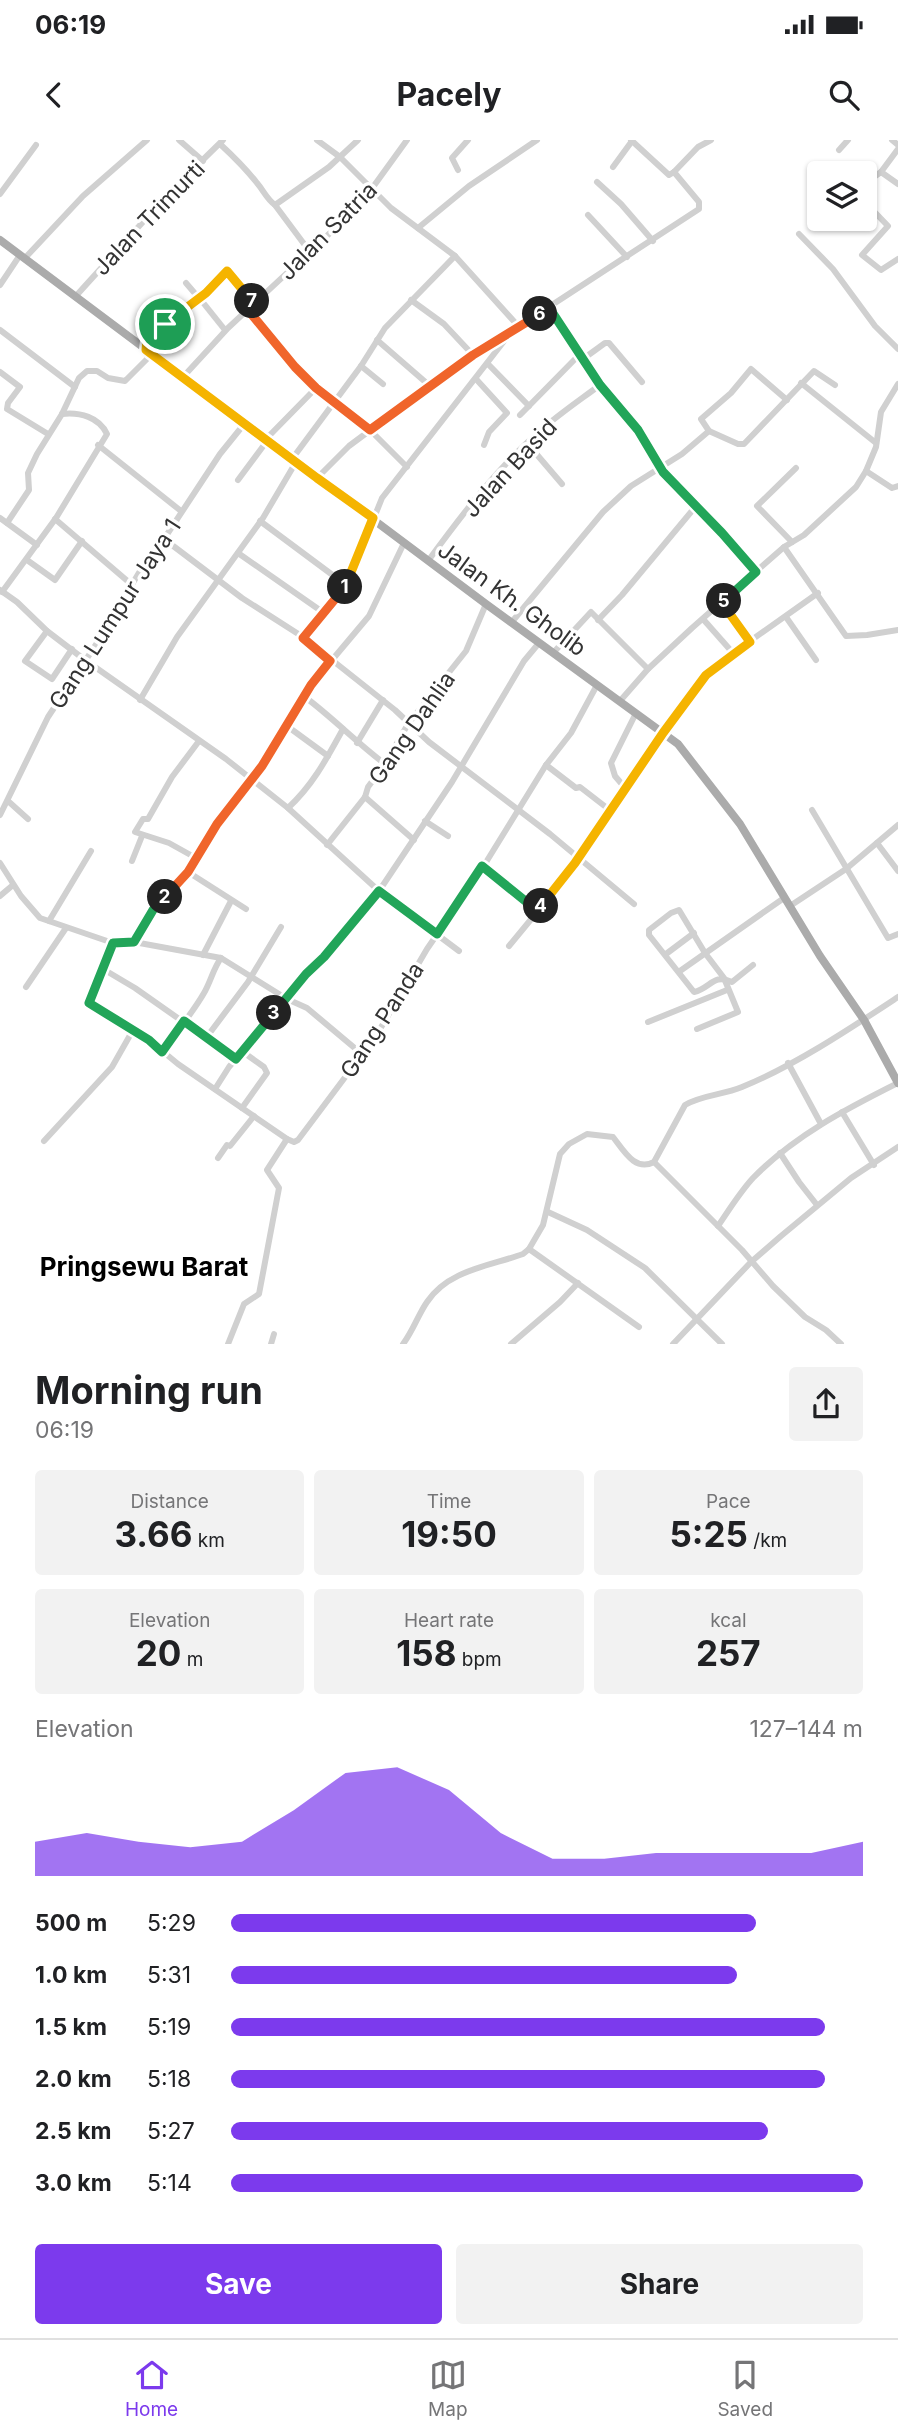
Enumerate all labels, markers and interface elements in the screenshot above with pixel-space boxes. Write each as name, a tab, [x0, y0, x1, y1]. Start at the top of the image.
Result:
text: 06:19	[35, 9, 106, 40]
text: Pacely	[396, 75, 502, 114]
icon: back	[35, 76, 73, 114]
icon: search	[825, 76, 863, 114]
street label: Jalan Trimurti	[87, 155, 211, 281]
map controls	[807, 161, 877, 231]
button: layers	[807, 161, 877, 231]
street label: Jalan Satria	[273, 176, 383, 286]
pin: 7	[234, 284, 270, 318]
text: 7	[246, 289, 257, 312]
pin	[135, 294, 195, 354]
pin: 6	[522, 296, 558, 332]
text: 6	[533, 302, 546, 325]
icon: arrive	[146, 305, 184, 343]
street label: Jalan Basid	[457, 413, 563, 523]
street label: Gang Lumpur Jaya 1	[43, 514, 187, 714]
street label: Jalan Kh. Gholib	[432, 536, 592, 662]
pin: 1	[328, 570, 362, 604]
text: 1	[340, 575, 349, 598]
pin: 5	[706, 584, 742, 618]
text: 5	[717, 589, 730, 612]
street label: Gang Dahlia	[363, 666, 461, 790]
pin: 2	[148, 880, 182, 914]
text: 2	[159, 885, 170, 908]
pin: 4	[524, 888, 558, 924]
text: 4	[534, 894, 547, 917]
street label: Gang Panda	[334, 957, 430, 1083]
pin: 3	[256, 996, 292, 1030]
text: 3	[267, 1001, 280, 1024]
district label: Pringsewu Barat	[40, 1251, 249, 1282]
text: Morning run	[35, 1367, 263, 1413]
button: share	[789, 1367, 863, 1441]
text: 06:19	[35, 1416, 94, 1444]
text: Distance	[130, 1490, 209, 1513]
text: Time	[427, 1490, 471, 1513]
text: Pace	[706, 1490, 751, 1513]
text: 3.66	[114, 1513, 192, 1555]
text: 19:50	[401, 1513, 497, 1555]
text: 5:25	[669, 1513, 748, 1555]
text: km	[192, 1529, 225, 1552]
text: /km	[748, 1529, 787, 1552]
text: Elevation	[129, 1609, 210, 1632]
text: Heart rate	[404, 1609, 494, 1632]
text: kcal	[710, 1609, 746, 1632]
text: 20	[136, 1632, 181, 1674]
text: 158	[396, 1632, 456, 1674]
text: 257	[696, 1632, 761, 1674]
text: m	[181, 1648, 203, 1671]
text: bpm	[456, 1648, 502, 1671]
text: Elevation	[35, 1715, 134, 1743]
text: 127–144 m	[749, 1715, 863, 1743]
text: 500 m	[35, 1909, 107, 1937]
text: 5:29	[147, 1909, 196, 1937]
text: 1.0 km	[35, 1961, 107, 1989]
text: 5:31	[147, 1961, 191, 1989]
text: 1.5 km	[35, 2013, 107, 2041]
text: 5:19	[147, 2013, 191, 2041]
text: 2.0 km	[35, 2065, 112, 2093]
text: 5:18	[147, 2065, 191, 2093]
text: 2.5 km	[35, 2117, 112, 2145]
text: 5:27	[147, 2117, 195, 2145]
text: 3.0 km	[35, 2169, 112, 2197]
text: 5:14	[147, 2169, 192, 2197]
button: Save	[35, 2244, 442, 2324]
button: Share	[456, 2244, 863, 2324]
tab: Home	[125, 2356, 178, 2421]
tab: Map	[428, 2356, 468, 2421]
tab: Saved	[717, 2356, 773, 2421]

